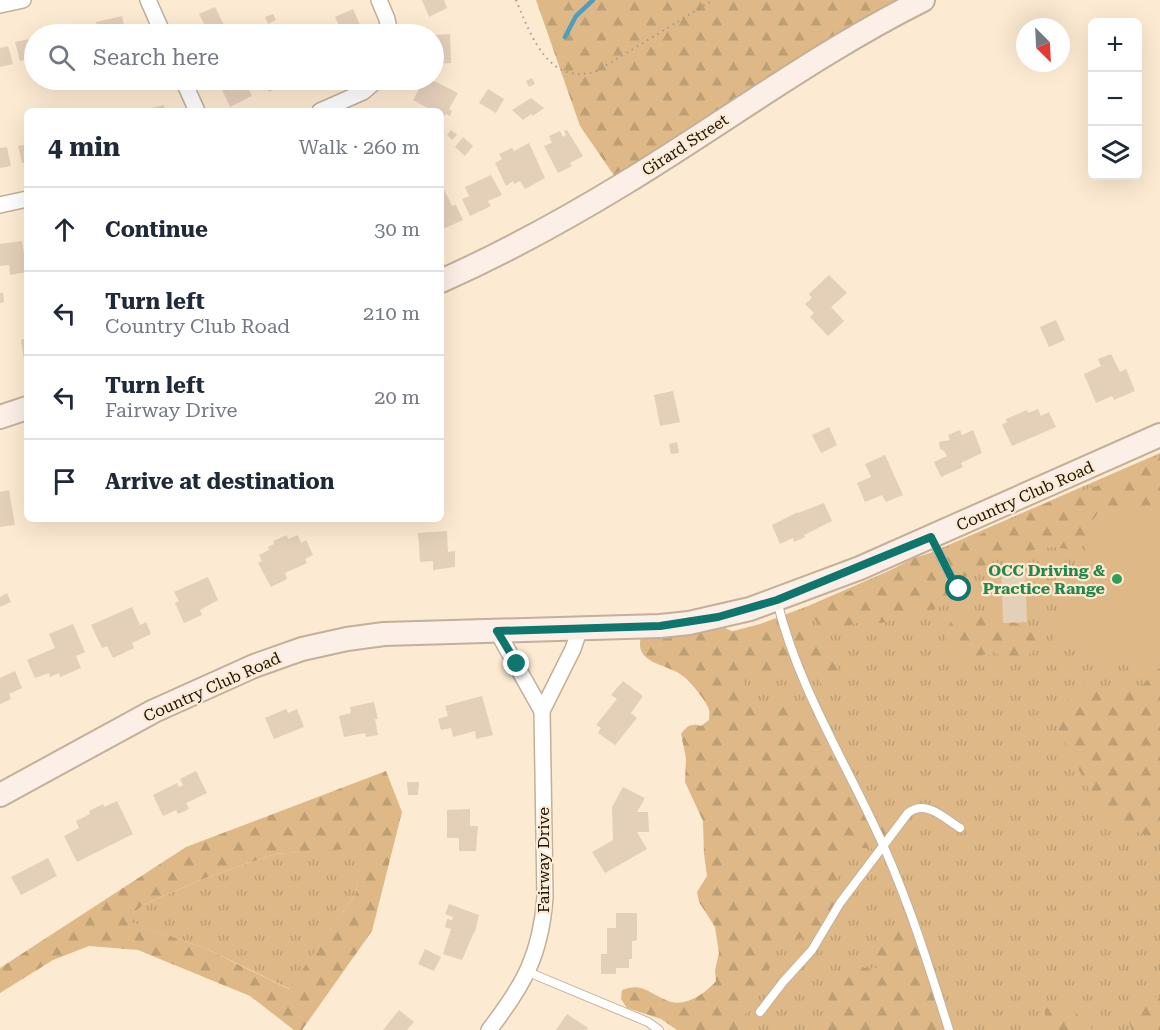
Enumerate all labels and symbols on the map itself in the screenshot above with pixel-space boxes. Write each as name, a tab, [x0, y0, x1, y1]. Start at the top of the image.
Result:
north arrow	[1016, 18, 1070, 72]
street label: Girard Street	[638, 110, 732, 180]
street label: Country Club Road	[953, 457, 1097, 535]
place label: OCC Driving & Practice Range	[983, 561, 1105, 598]
marker: OCC Driving & Practice Range	[1110, 572, 1124, 586]
route start	[945, 575, 971, 601]
street label: Country Club Road	[140, 648, 284, 726]
route end	[503, 650, 529, 676]
street label: Fairway Drive	[534, 807, 553, 913]

